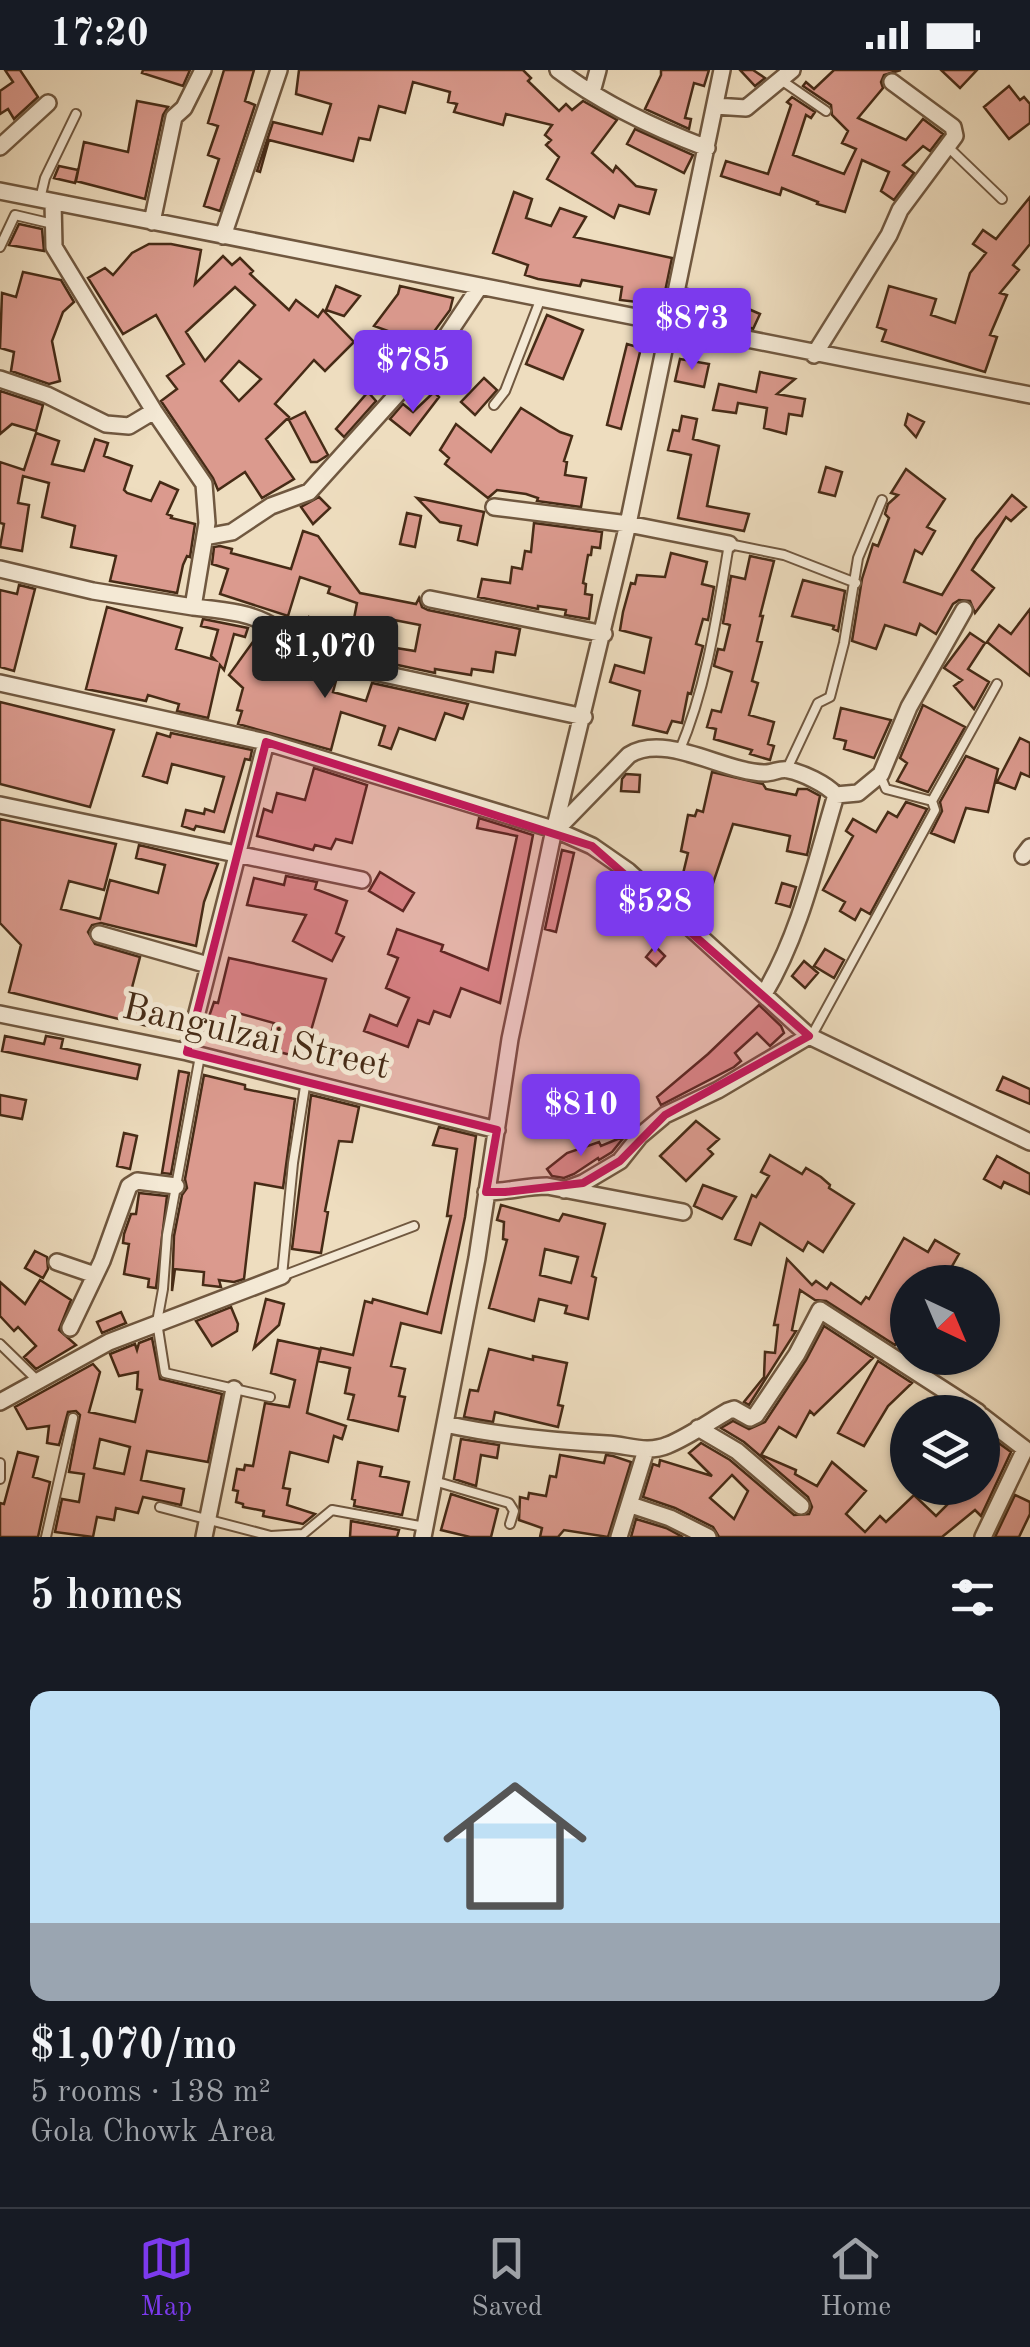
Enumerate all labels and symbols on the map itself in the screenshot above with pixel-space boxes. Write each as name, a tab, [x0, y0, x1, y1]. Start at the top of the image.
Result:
pin: $873	[633, 288, 751, 373]
pin: $785	[354, 330, 472, 415]
pin: $1,070	[244, 616, 406, 701]
pin: $528	[596, 871, 714, 956]
street label: Bangulzai Street	[118, 989, 394, 1087]
pin: $810	[522, 1074, 640, 1159]
north arrow	[890, 1265, 1000, 1375]

